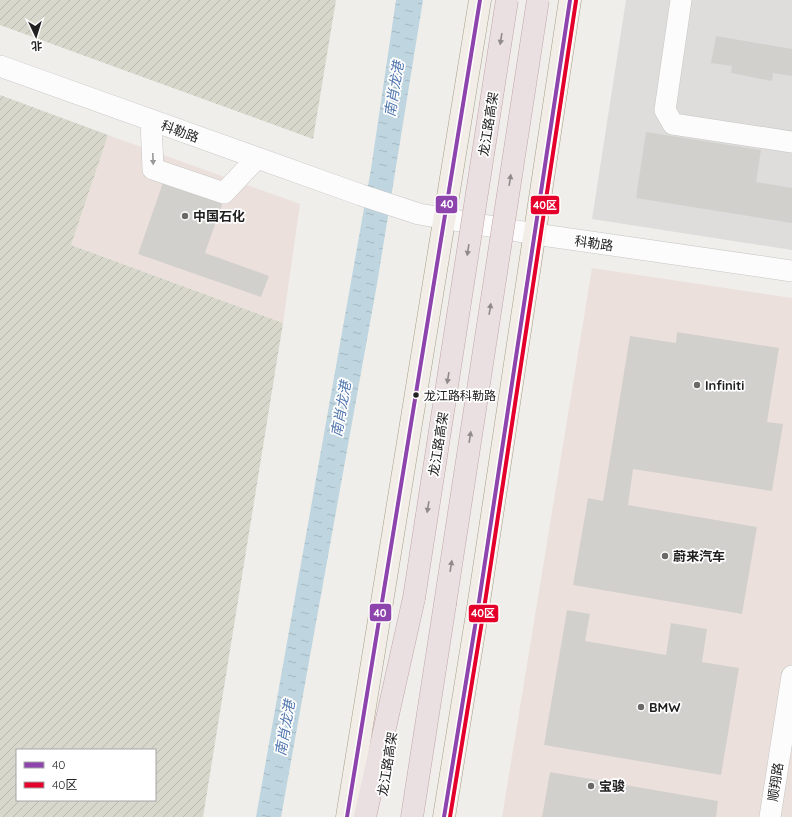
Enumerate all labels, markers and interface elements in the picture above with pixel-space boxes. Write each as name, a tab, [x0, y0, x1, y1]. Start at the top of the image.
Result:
north arrow	[16, 16, 56, 56]
one-way arrow	[498, 32, 504, 45]
text: 北	[31, 39, 43, 53]
water label: 南肖龙港	[381, 58, 408, 118]
street label: 龙江路高架	[475, 91, 501, 157]
street label: 科勒路	[159, 117, 201, 145]
one-way arrow	[149, 153, 156, 165]
one-way arrow	[507, 174, 513, 187]
line badge: 40	[435, 195, 458, 214]
line badge: 40区	[530, 195, 560, 215]
text: 40	[440, 197, 454, 211]
text: 40区	[533, 198, 557, 212]
place label: 中国石化	[193, 208, 245, 224]
marker: 中国石化	[180, 211, 190, 221]
street label: 科勒路	[574, 232, 614, 254]
one-way arrow	[465, 244, 471, 256]
one-way arrow	[487, 303, 493, 315]
one-way arrow	[445, 372, 451, 385]
place label: Infiniti	[705, 377, 744, 393]
water label: 南肖龙港	[327, 378, 355, 438]
marker: Infiniti	[692, 380, 702, 390]
place label: 龙江路科勒路	[424, 388, 496, 403]
marker: 龙江路科勒路	[411, 390, 421, 400]
street label: 龙江路高架	[425, 411, 451, 477]
one-way arrow	[468, 431, 474, 443]
one-way arrow	[425, 501, 431, 513]
place label: 蔚来汽车	[673, 548, 725, 564]
marker: 蔚来汽车	[660, 551, 670, 561]
one-way arrow	[448, 560, 454, 572]
line badge: 40	[369, 603, 392, 622]
line badge: 40区	[468, 604, 499, 623]
text: 40	[373, 606, 387, 620]
text: 40区	[471, 606, 495, 620]
water label: 南肖龙港	[271, 697, 299, 757]
place label: BMW	[649, 699, 681, 715]
marker: BMW	[636, 702, 646, 712]
street label: 龙江路高架	[374, 731, 400, 797]
legend	[16, 749, 156, 801]
text: 40	[52, 757, 65, 772]
street label: 顺翔路	[764, 761, 786, 803]
text: 40区	[52, 777, 77, 792]
place label: 宝骏	[599, 778, 625, 794]
marker: 宝骏	[586, 781, 596, 791]

